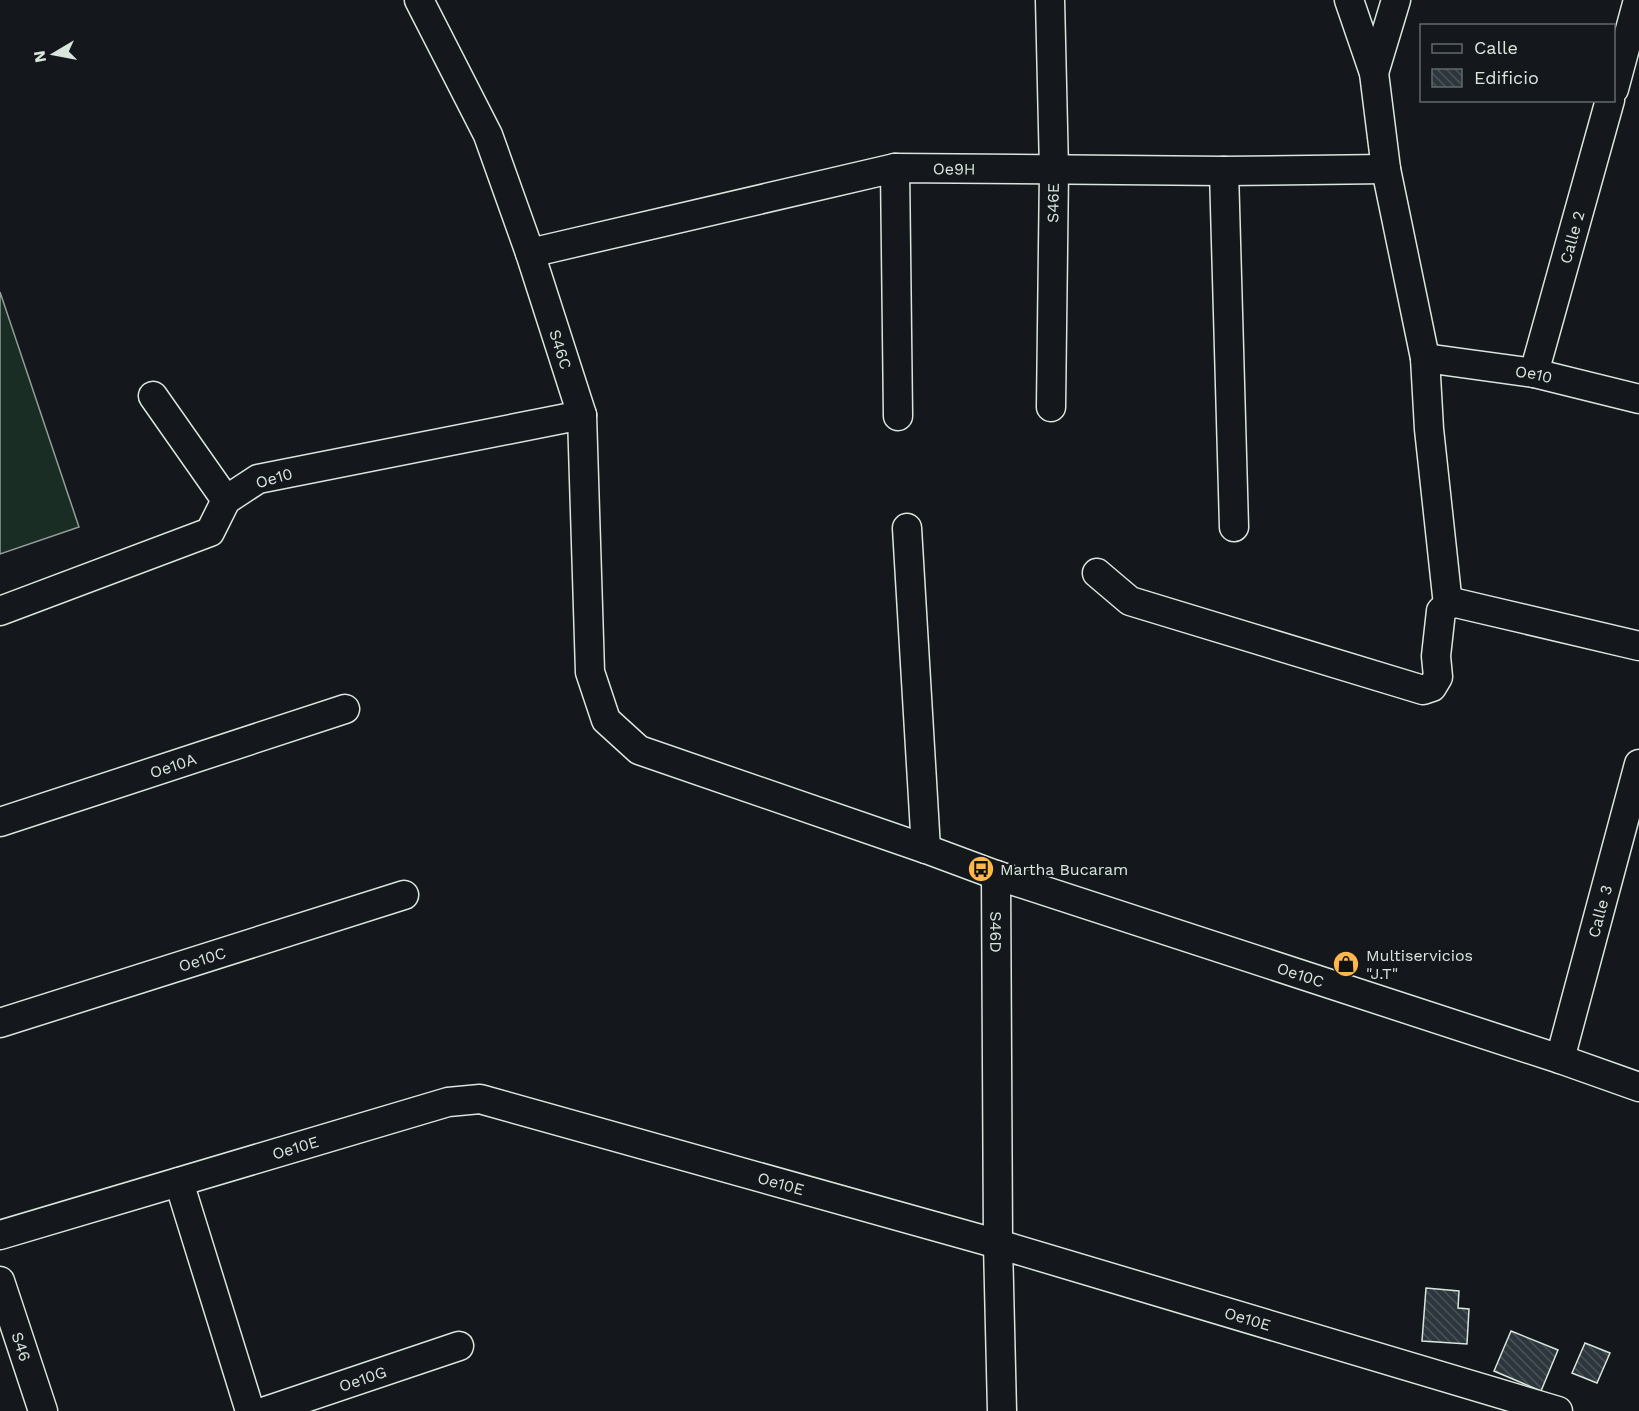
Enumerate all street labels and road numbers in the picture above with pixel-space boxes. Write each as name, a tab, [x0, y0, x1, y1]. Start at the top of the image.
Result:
street label: Oe9H	[933, 159, 976, 178]
street label: S46E	[1043, 183, 1063, 223]
street label: Calle 2	[1555, 209, 1588, 266]
street label: S46C	[546, 327, 576, 372]
street label: Oe10	[1514, 361, 1554, 387]
street label: Oe10	[253, 464, 295, 492]
street label: Oe10A	[147, 749, 199, 782]
street label: Calle 3	[1583, 883, 1616, 940]
street label: S46D	[987, 911, 1006, 953]
street label: Oe10C	[176, 943, 228, 975]
street label: Oe10C	[1275, 958, 1327, 991]
street label: Oe10E	[270, 1131, 321, 1163]
street label: Oe10E	[755, 1168, 806, 1199]
street label: Oe10E	[1222, 1303, 1273, 1334]
street label: S46	[8, 1329, 35, 1364]
street label: Oe10G	[336, 1362, 389, 1395]

